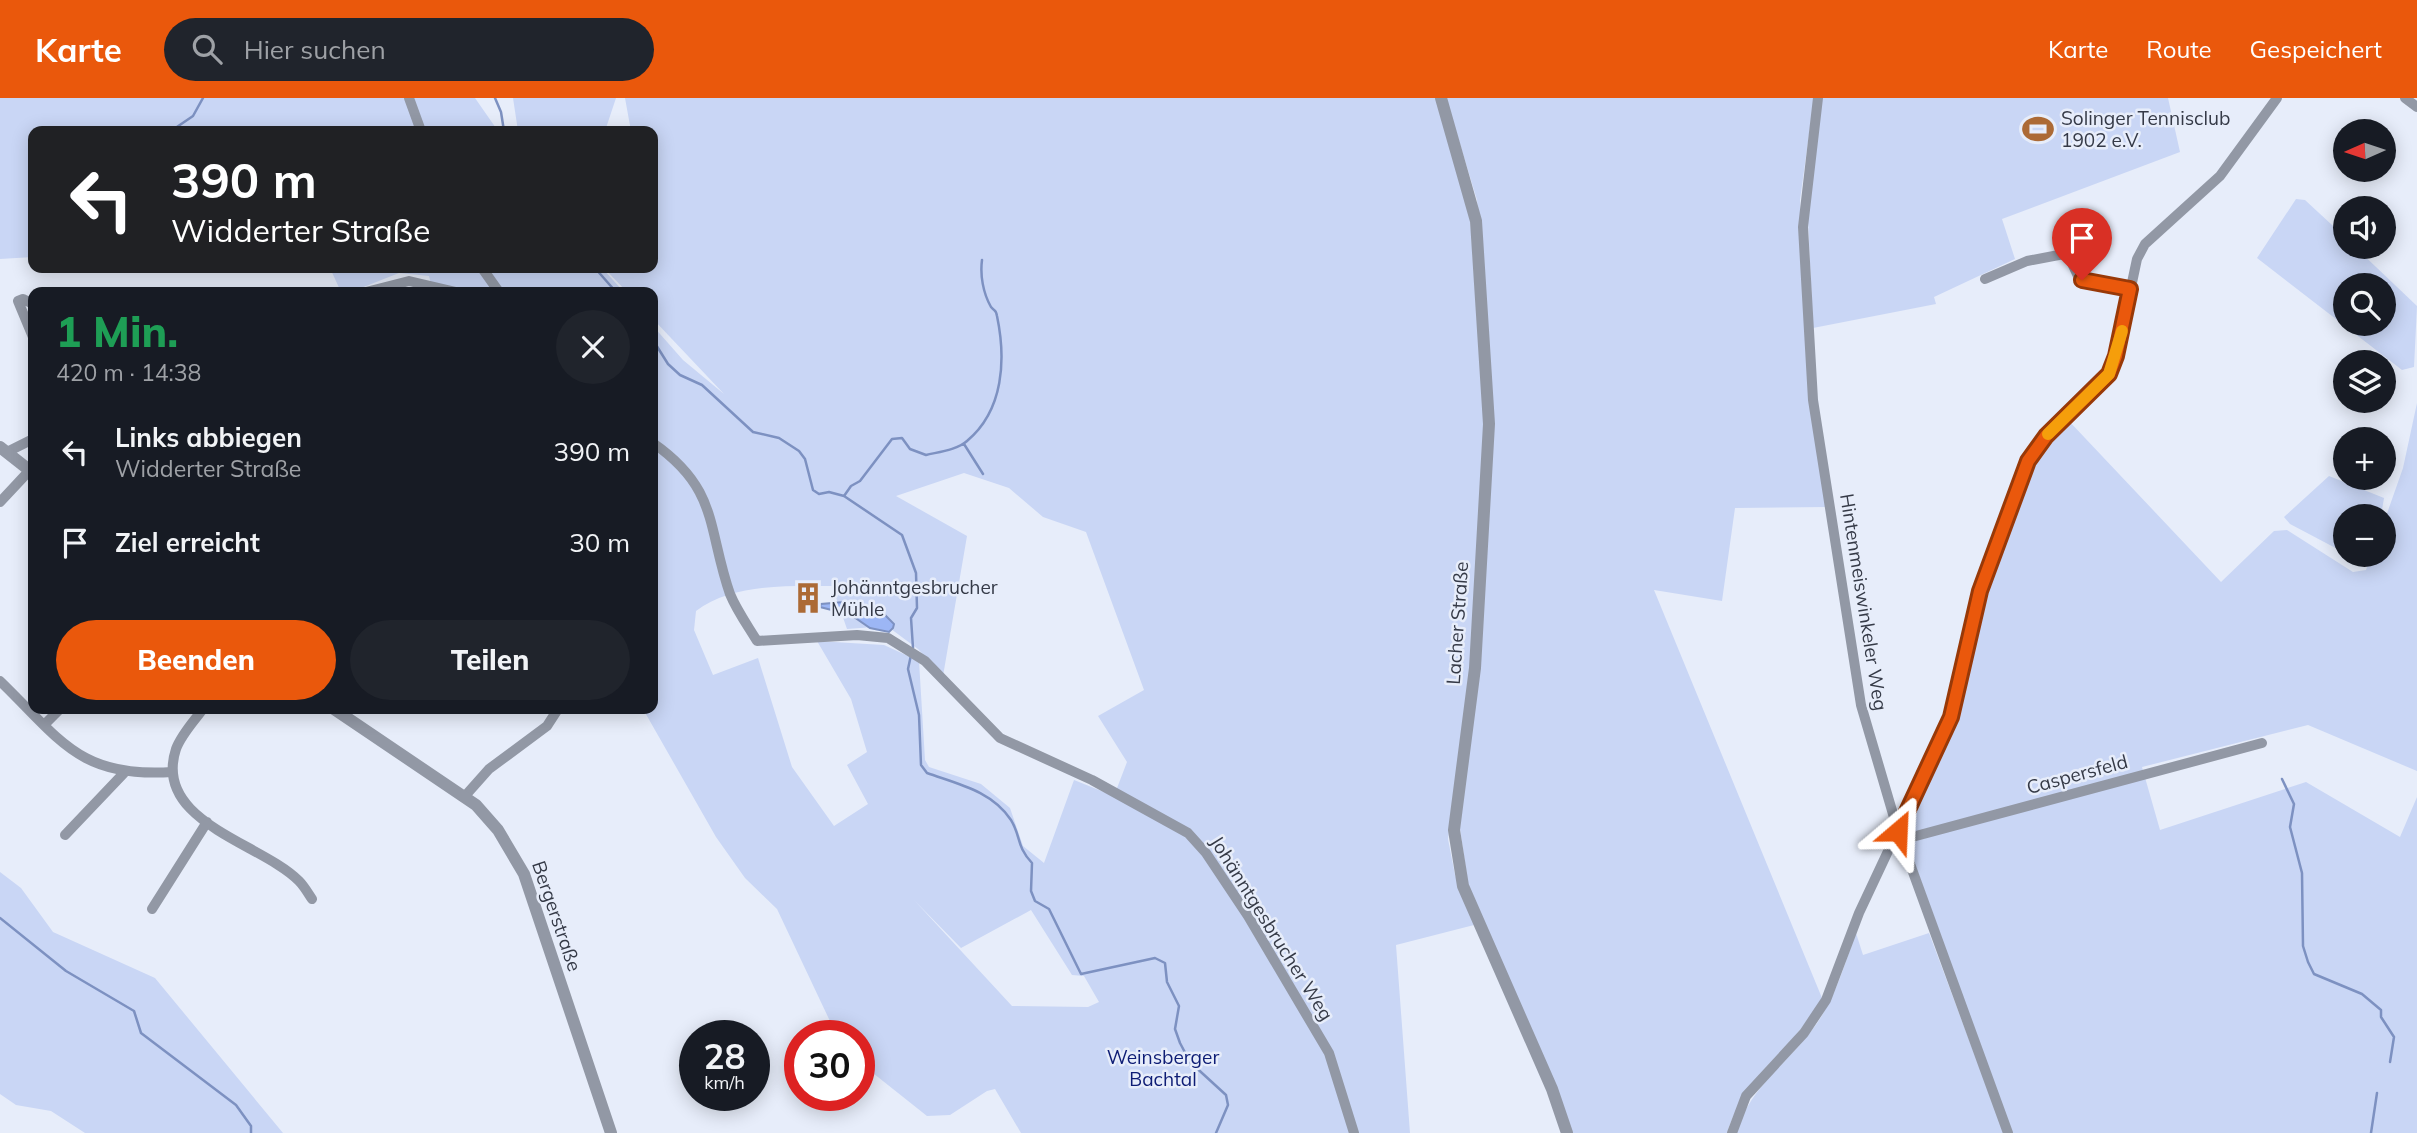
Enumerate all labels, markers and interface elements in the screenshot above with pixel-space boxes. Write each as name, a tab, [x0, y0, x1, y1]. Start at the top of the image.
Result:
search box	[164, 18, 654, 81]
text: Karte	[35, 29, 122, 70]
icon: search	[188, 30, 226, 68]
text: Hier suchen	[244, 33, 386, 66]
text: Karte	[2048, 34, 2108, 64]
text: Route	[2146, 34, 2212, 64]
text: Gespeichert	[2250, 34, 2382, 64]
place label: Solinger Tennisclub 1902 e.V.	[2061, 106, 2230, 152]
sports icon: Solinger Tennisclub 1902 e.V.	[2021, 112, 2055, 146]
north arrow	[2333, 119, 2396, 182]
map controls	[2333, 119, 2396, 567]
text: 390 m	[171, 149, 317, 210]
icon: left	[56, 154, 147, 245]
button: sound	[2333, 196, 2396, 259]
pin	[2052, 208, 2112, 280]
text: Widderter Straße	[171, 210, 430, 250]
icon: arrive	[2063, 219, 2101, 257]
button: search	[2333, 273, 2396, 336]
text: 1 Min.	[56, 305, 178, 358]
button: close	[556, 310, 630, 384]
button: layers	[2333, 350, 2396, 413]
text: 420 m · 14:38	[56, 358, 201, 387]
text: Links abbiegen	[115, 421, 302, 454]
button: +	[2333, 427, 2396, 490]
icon: left	[56, 433, 94, 471]
text: 390 m	[554, 435, 630, 468]
text: Widderter Straße	[115, 454, 301, 483]
street label: Hintenmeiswinkeler Weg	[1835, 492, 1893, 712]
button: −	[2333, 504, 2396, 567]
icon: arrive	[56, 524, 94, 562]
text: Ziel erreicht	[115, 526, 260, 559]
text: 30 m	[569, 526, 630, 559]
street label: Lacher Straße	[1441, 561, 1473, 685]
place label: Johänntgesbrucher Mühle	[831, 575, 998, 621]
building icon: Johänntgesbrucher Mühle	[791, 581, 825, 615]
button: Beenden	[56, 620, 336, 700]
button: Teilen	[350, 620, 630, 700]
street label: Caspersfeld	[2024, 749, 2130, 799]
position arrow	[1861, 794, 1935, 868]
street label: Johänntgesbrucher Weg	[1205, 831, 1339, 1025]
street label: Bergerstraße	[527, 858, 587, 974]
speed limit sign: 30	[784, 1020, 875, 1111]
text: 28	[703, 1034, 746, 1078]
park label: Weinsberger Bachtal	[1107, 1045, 1219, 1091]
text: km/h	[704, 1071, 745, 1094]

